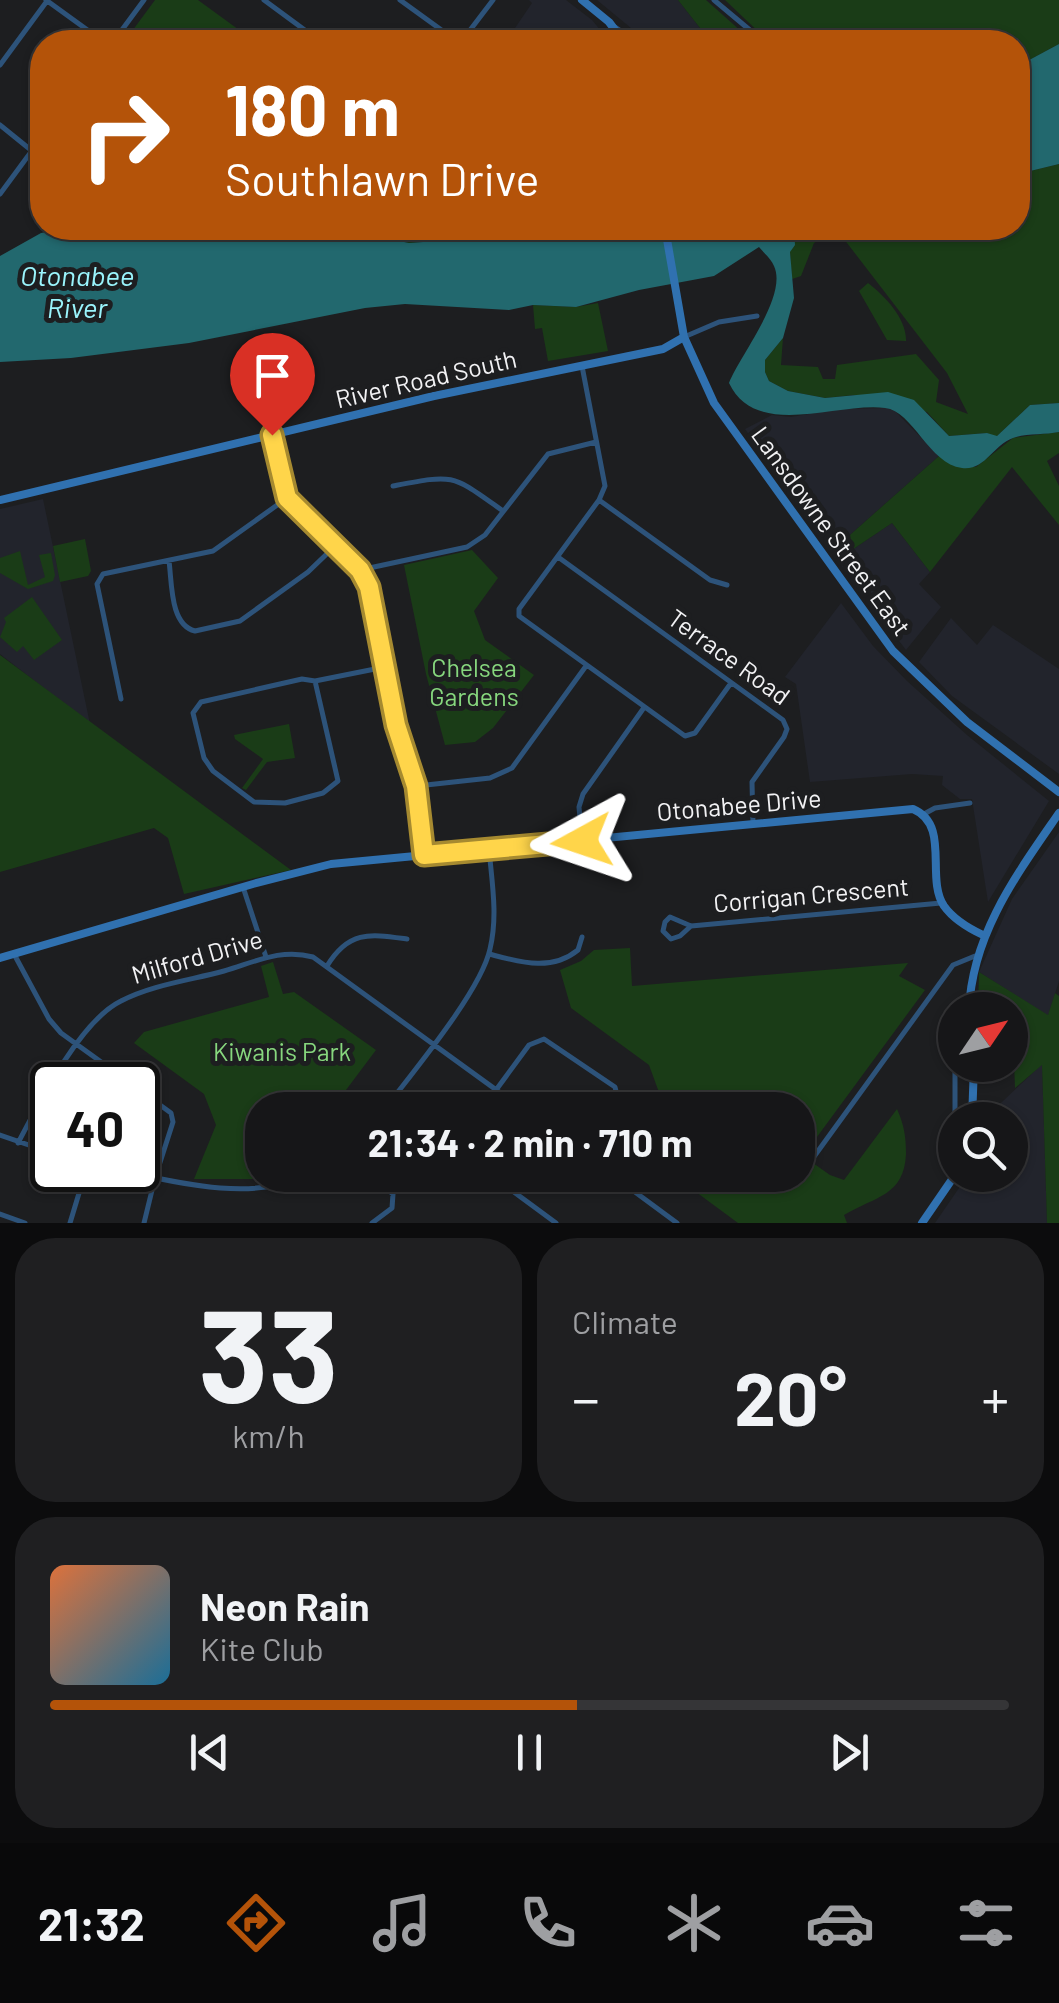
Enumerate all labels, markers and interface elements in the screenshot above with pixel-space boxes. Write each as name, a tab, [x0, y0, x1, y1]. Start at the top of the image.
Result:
text: 180 m	[225, 66, 400, 150]
icon: right	[60, 70, 190, 200]
text: Southlawn Drive	[225, 151, 540, 205]
water label: Otonabee River	[20, 258, 134, 324]
pin	[230, 333, 315, 436]
street label: River Road South	[332, 343, 519, 413]
icon: arrive	[245, 348, 300, 403]
street label: Lansdowne Street East	[746, 420, 918, 641]
street label: Terrace Road	[663, 602, 796, 710]
park label: Chelsea Gardens	[429, 652, 519, 711]
street label: Otonabee Drive	[655, 782, 822, 826]
position arrow	[530, 789, 634, 893]
street label: Corrigan Crescent	[712, 871, 910, 917]
street label: Milford Drive	[128, 923, 266, 989]
north arrow	[938, 992, 1028, 1082]
map controls	[938, 992, 1028, 1192]
park label: Kiwanis Park	[213, 1036, 351, 1066]
speed limit sign: 40	[30, 1062, 160, 1192]
button: search	[938, 1102, 1028, 1192]
text: 21:34 · 2 min · 710 m	[368, 1119, 692, 1165]
text: 33	[198, 1273, 339, 1429]
text: Climate	[572, 1302, 678, 1340]
text: 20°	[734, 1351, 847, 1441]
text: −	[572, 1364, 600, 1430]
text: +	[981, 1364, 1009, 1430]
text: km/h	[232, 1416, 305, 1454]
text: Neon Rain	[200, 1583, 369, 1629]
text: Kite Club	[200, 1629, 324, 1667]
icon: previous	[182, 1725, 237, 1780]
icon: pause	[502, 1725, 557, 1780]
icon: next	[822, 1725, 877, 1780]
icon: directions	[221, 1888, 291, 1958]
icon: music	[367, 1888, 437, 1958]
icon: phone	[513, 1888, 583, 1958]
icon: climate	[659, 1888, 729, 1958]
icon: car	[805, 1888, 875, 1958]
icon: filters	[951, 1888, 1021, 1958]
text: 21:32	[38, 1896, 145, 1950]

